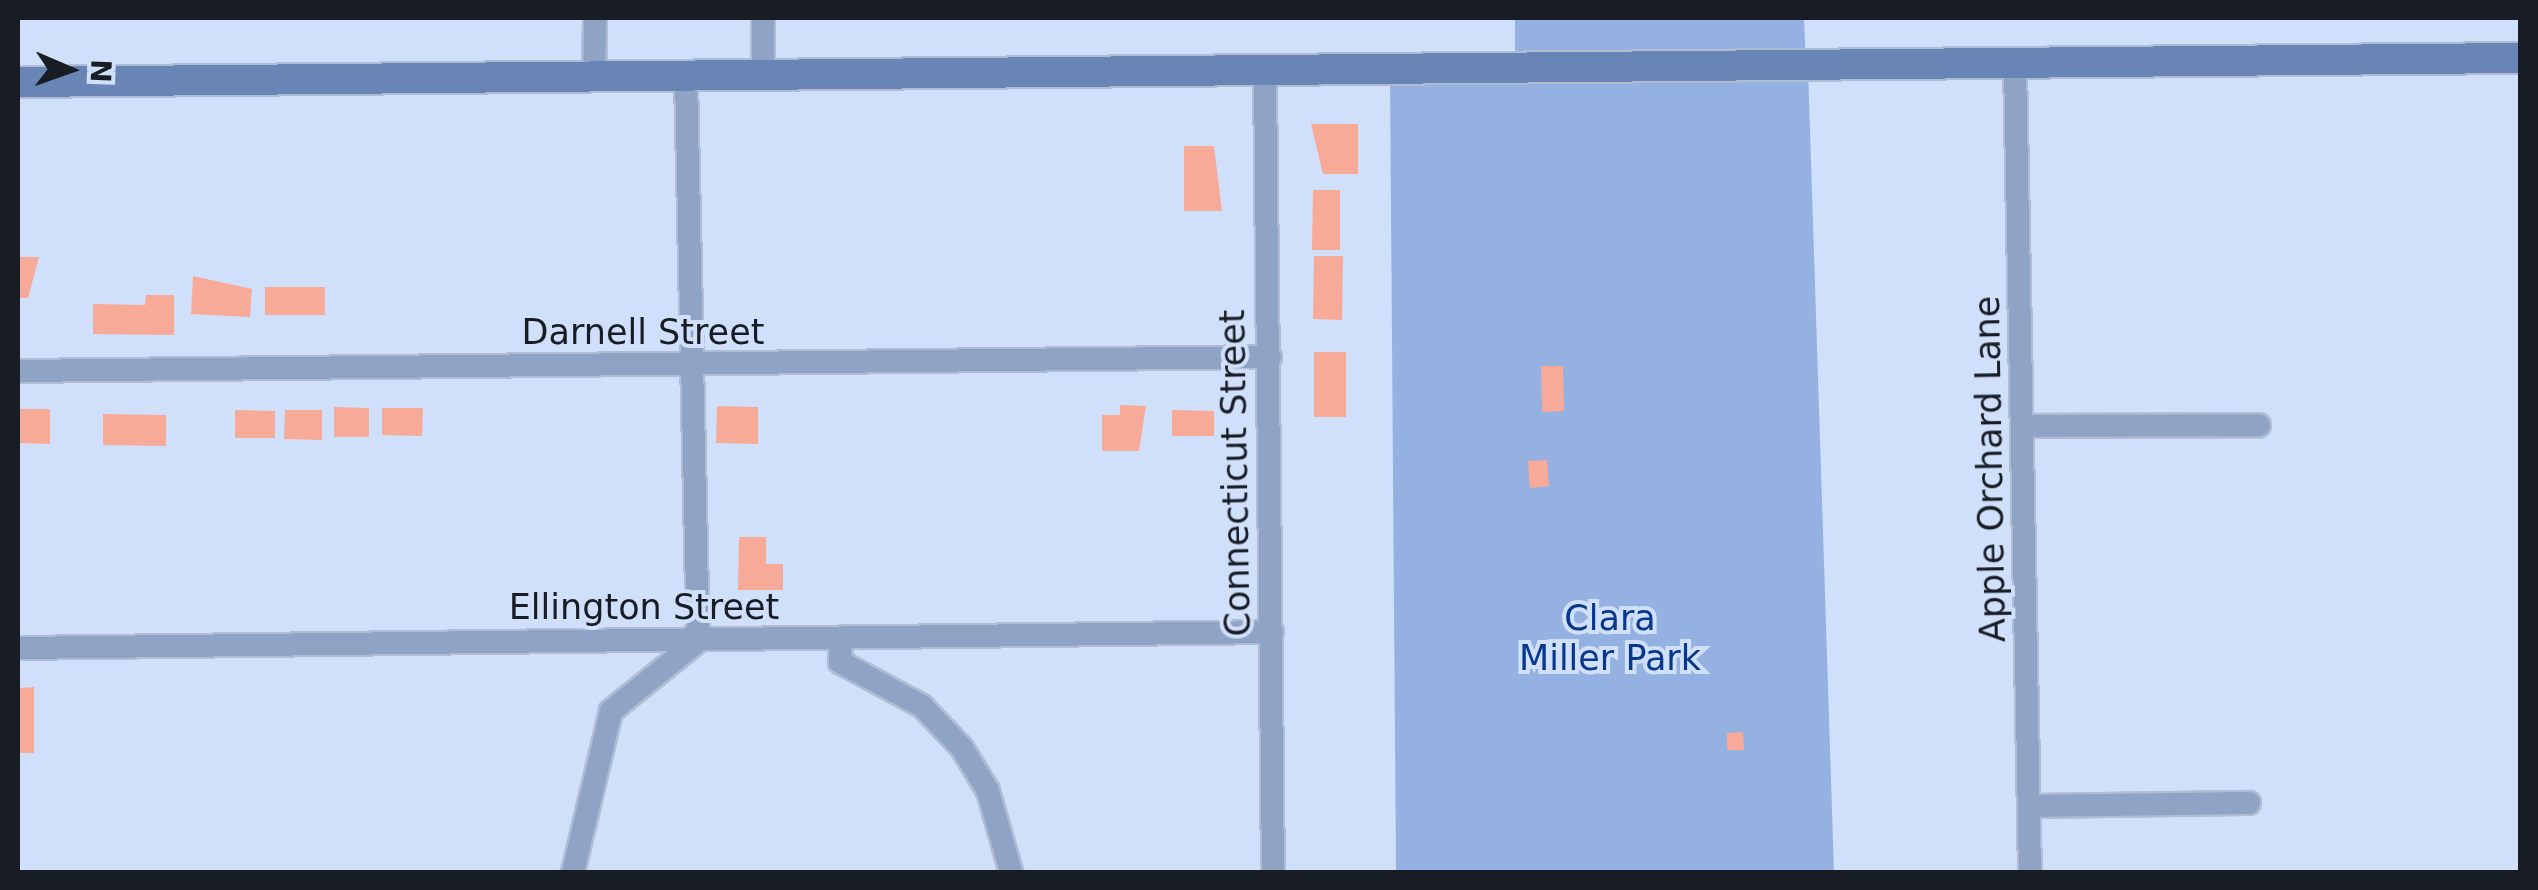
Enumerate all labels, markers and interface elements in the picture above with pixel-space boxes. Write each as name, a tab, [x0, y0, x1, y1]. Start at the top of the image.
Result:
north arrow	[20, 20, 120, 120]
text: N	[84, 59, 117, 83]
street label: Apple Orchard Lane	[1966, 295, 2014, 643]
street label: Connecticut Street	[1211, 309, 1259, 637]
street label: Darnell Street	[522, 311, 764, 353]
street label: Ellington Street	[509, 586, 779, 628]
park label: Clara Miller Park	[1519, 597, 1701, 679]

